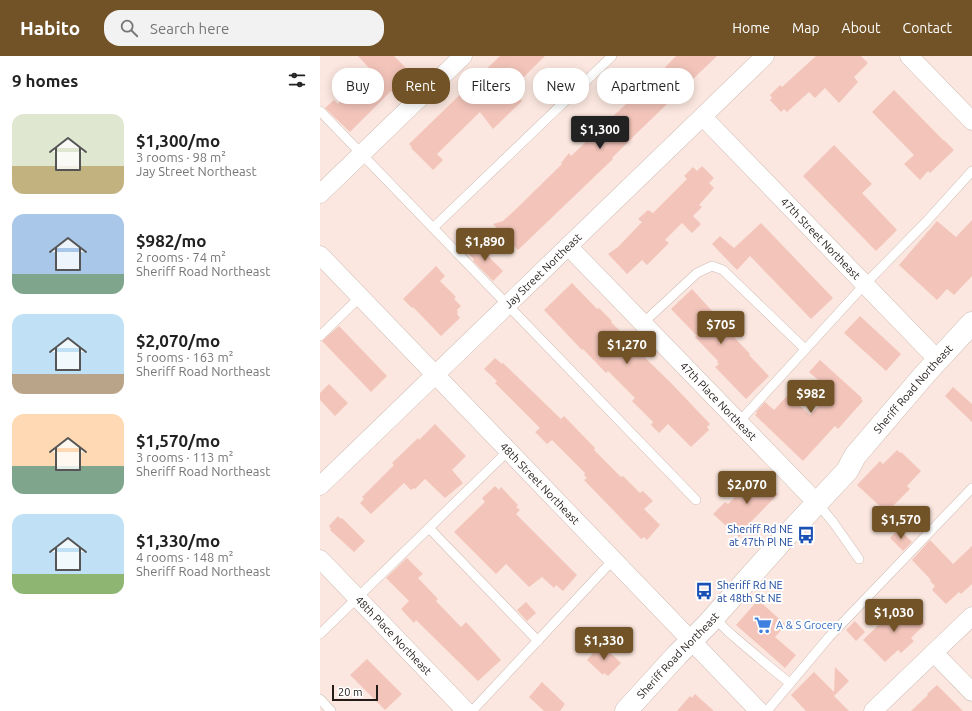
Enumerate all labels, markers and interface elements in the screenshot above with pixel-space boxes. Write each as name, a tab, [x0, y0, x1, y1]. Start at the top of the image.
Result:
search box	[104, 10, 384, 46]
text: Habito	[20, 17, 80, 39]
icon: search	[118, 17, 140, 39]
text: Search here	[150, 20, 229, 37]
text: Home	[732, 20, 770, 36]
text: Map	[792, 20, 820, 36]
text: About	[842, 20, 881, 36]
text: Contact	[903, 20, 952, 36]
chip: Buy	[332, 68, 384, 104]
chip: Rent	[392, 68, 450, 104]
chip: Filters	[458, 68, 525, 104]
chip: New	[533, 68, 589, 104]
chip: Apartment	[597, 68, 694, 104]
icon: filters	[286, 69, 308, 91]
text: 9 homes	[12, 71, 78, 90]
pin: $1,300	[567, 116, 633, 150]
text: $1,300	[580, 122, 620, 136]
icon: home	[44, 130, 92, 178]
text: $1,300/mo	[136, 131, 220, 150]
text: 3 rooms · 98 m²	[136, 150, 226, 164]
text: Jay Street Northeast	[136, 164, 257, 178]
street label: 47th Street Northeast	[778, 195, 863, 282]
pin: $1,890	[452, 228, 518, 262]
icon: home	[44, 230, 92, 278]
street label: Jay Street Northeast	[502, 230, 584, 310]
text: $982/mo	[136, 231, 206, 250]
text: $1,890	[465, 234, 505, 248]
text: 2 rooms · 74 m²	[136, 250, 226, 264]
text: Sheriff Road Northeast	[136, 264, 270, 278]
pin: $705	[697, 311, 745, 345]
text: $705	[706, 317, 736, 331]
icon: home	[44, 330, 92, 378]
text: $2,070/mo	[136, 331, 220, 350]
pin: $1,270	[594, 331, 660, 365]
text: $1,270	[607, 337, 647, 351]
street label: Sheriff Road Northeast	[871, 342, 955, 436]
text: 5 rooms · 163 m²	[136, 350, 233, 364]
street label: 47th Place Northeast	[678, 359, 759, 443]
text: Sheriff Road Northeast	[136, 364, 270, 378]
pin: $982	[787, 380, 835, 414]
text: $982	[796, 386, 826, 400]
icon: home	[44, 430, 92, 478]
text: $1,570/mo	[136, 431, 220, 450]
street label: 48th Street Northeast	[498, 440, 582, 527]
text: 3 rooms · 113 m²	[136, 450, 233, 464]
text: Sheriff Road Northeast	[136, 464, 270, 478]
pin: $2,070	[714, 471, 780, 505]
text: $2,070	[727, 477, 767, 491]
pin: $1,570	[868, 506, 934, 540]
text: $1,570	[881, 512, 921, 526]
place label: Sheriff Rd NE at 47th Pl NE	[727, 523, 793, 548]
bus stop icon: Sheriff Rd NE at 47th Pl NE	[796, 525, 816, 545]
icon: home	[44, 530, 92, 578]
text: $1,330/mo	[136, 531, 220, 550]
text: 4 rooms · 148 m²	[136, 550, 233, 564]
text: Sheriff Road Northeast	[136, 564, 270, 578]
place label: Sheriff Rd NE at 48th St NE	[717, 579, 783, 604]
bus stop icon: Sheriff Rd NE at 48th St NE	[694, 581, 714, 601]
street label: 48th Place Northeast	[353, 594, 434, 678]
pin: $1,030	[861, 599, 927, 633]
text: $1,030	[874, 605, 914, 619]
street label: Sheriff Road Northeast	[634, 609, 722, 701]
supermarket icon: A & S Grocery	[753, 615, 773, 635]
place label: A & S Grocery	[776, 619, 843, 631]
pin: $1,330	[571, 627, 637, 661]
text: $1,330	[584, 633, 624, 647]
scale bar	[332, 683, 378, 702]
text: 20 m	[338, 686, 362, 698]

